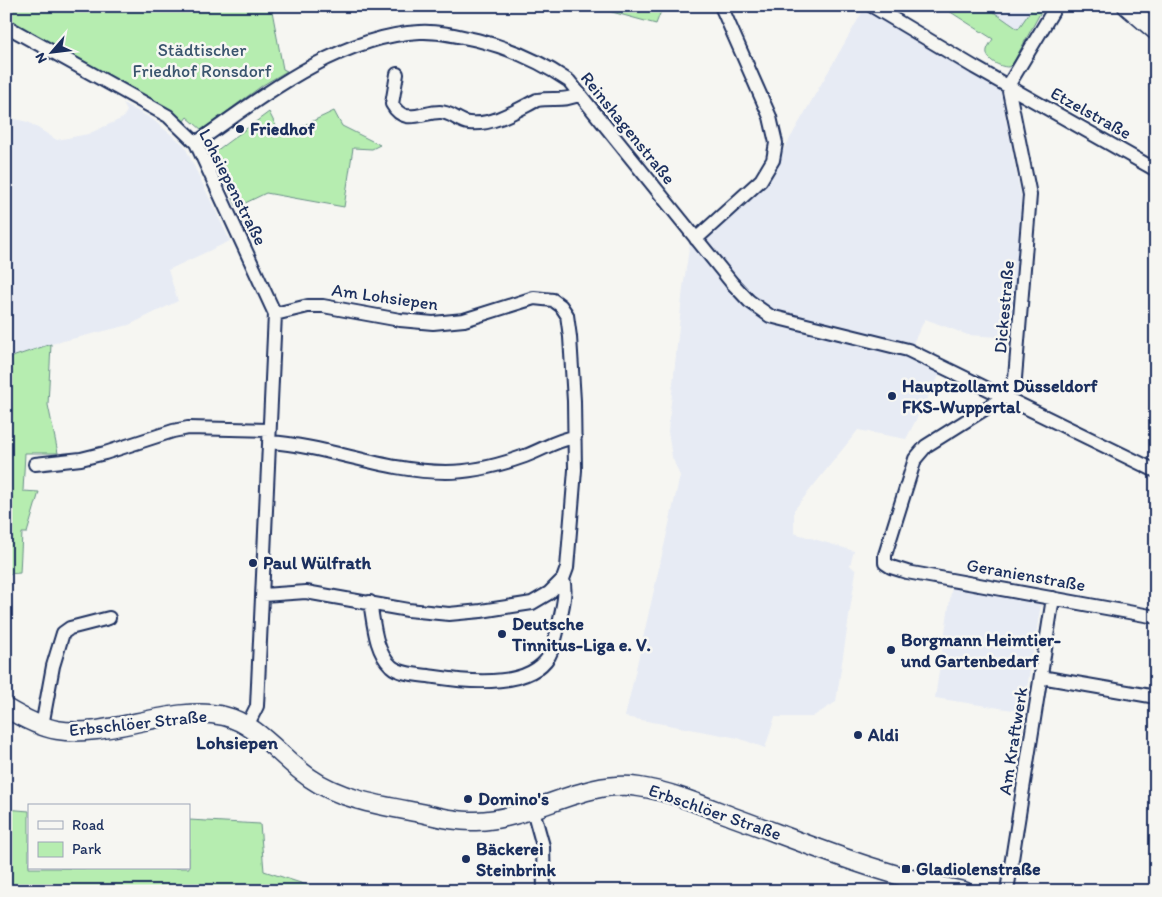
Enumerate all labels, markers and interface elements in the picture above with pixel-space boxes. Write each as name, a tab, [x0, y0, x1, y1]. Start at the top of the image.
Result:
north arrow	[28, 28, 78, 78]
park label: Städtischer Friedhof Ronsdorf	[133, 39, 272, 82]
text: N	[31, 50, 51, 66]
street label: Reinshagenstraße	[576, 67, 680, 189]
street label: Etzelstraße	[1047, 82, 1135, 144]
place label: Friedhof	[250, 118, 316, 140]
marker: Friedhof	[234, 123, 246, 135]
street label: Lohsiepenstraße	[194, 125, 272, 249]
street label: Dickestraße	[989, 260, 1019, 354]
street label: Am Lohsiepen	[330, 279, 440, 315]
place label: Hauptzollamt Düsseldorf FKS-Wuppertal	[902, 375, 1099, 418]
marker: Hauptzollamt Düsseldorf FKS-Wuppertal	[886, 390, 898, 402]
place label: Paul Wülfrath	[263, 552, 372, 574]
street label: Geranienstraße	[965, 554, 1087, 596]
marker: Paul Wülfrath	[247, 557, 259, 569]
place label: Deutsche Tinnitus-Liga e. V.	[511, 613, 651, 656]
marker: Deutsche Tinnitus-Liga e. V.	[496, 628, 508, 640]
place label: Borgmann Heimtier- und Gartenbedarf	[900, 629, 1061, 672]
marker: Borgmann Heimtier- und Gartenbedarf	[885, 644, 897, 656]
street label: Am Kraftwerk	[994, 686, 1032, 796]
street label: Erbschlöer Straße	[68, 705, 208, 741]
place label: Aldi	[867, 724, 899, 746]
marker: Aldi	[852, 729, 864, 741]
district label: Lohsiepen	[196, 731, 278, 754]
street label: Erbschlöer Straße	[646, 779, 784, 845]
place label: Domino's	[478, 788, 549, 810]
marker: Domino's	[462, 793, 474, 805]
legend	[28, 804, 190, 870]
text: Road	[72, 816, 105, 834]
place label: Bäckerei Steinbrink	[476, 838, 556, 881]
text: Park	[72, 840, 102, 858]
marker: Bäckerei Steinbrink	[460, 853, 472, 865]
place label: Gladiolenstraße	[916, 858, 1041, 880]
marker: Gladiolenstraße	[900, 863, 912, 875]

